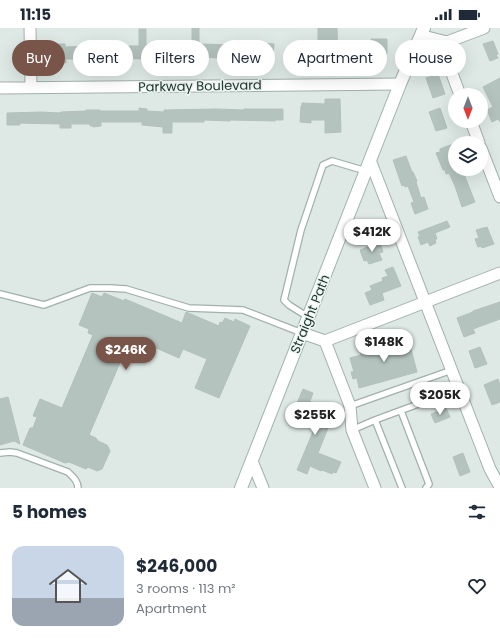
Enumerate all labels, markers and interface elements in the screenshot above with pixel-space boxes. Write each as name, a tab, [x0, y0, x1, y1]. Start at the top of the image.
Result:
text: 11:15	[20, 4, 51, 25]
chip: Buy	[12, 40, 65, 76]
chip: Rent	[73, 40, 133, 76]
chip: Filters	[141, 40, 209, 76]
chip: New	[217, 40, 275, 76]
chip: Apartment	[283, 40, 387, 76]
chip: House	[395, 40, 466, 76]
street label: Parkway Boulevard	[138, 75, 262, 97]
north arrow	[448, 88, 488, 128]
map controls	[448, 88, 488, 176]
button: layers	[448, 136, 488, 176]
pin: $412K	[344, 219, 400, 253]
text: $412K	[353, 222, 391, 241]
street label: Straight Path	[285, 272, 335, 356]
pin: $148K	[356, 329, 412, 363]
text: $148K	[364, 332, 404, 351]
pin: $246K	[98, 337, 154, 371]
text: $246K	[105, 340, 147, 359]
pin: $205K	[412, 382, 468, 416]
text: $205K	[419, 385, 461, 404]
pin: $255K	[287, 402, 343, 436]
text: $255K	[294, 405, 336, 424]
text: 5 homes	[12, 500, 87, 524]
icon: filters	[466, 501, 488, 523]
text: $246,000	[136, 554, 217, 578]
icon: home	[44, 562, 92, 610]
icon: heart	[466, 575, 488, 597]
text: 3 rooms · 113 m²	[136, 579, 236, 598]
text: Apartment	[136, 599, 206, 618]

